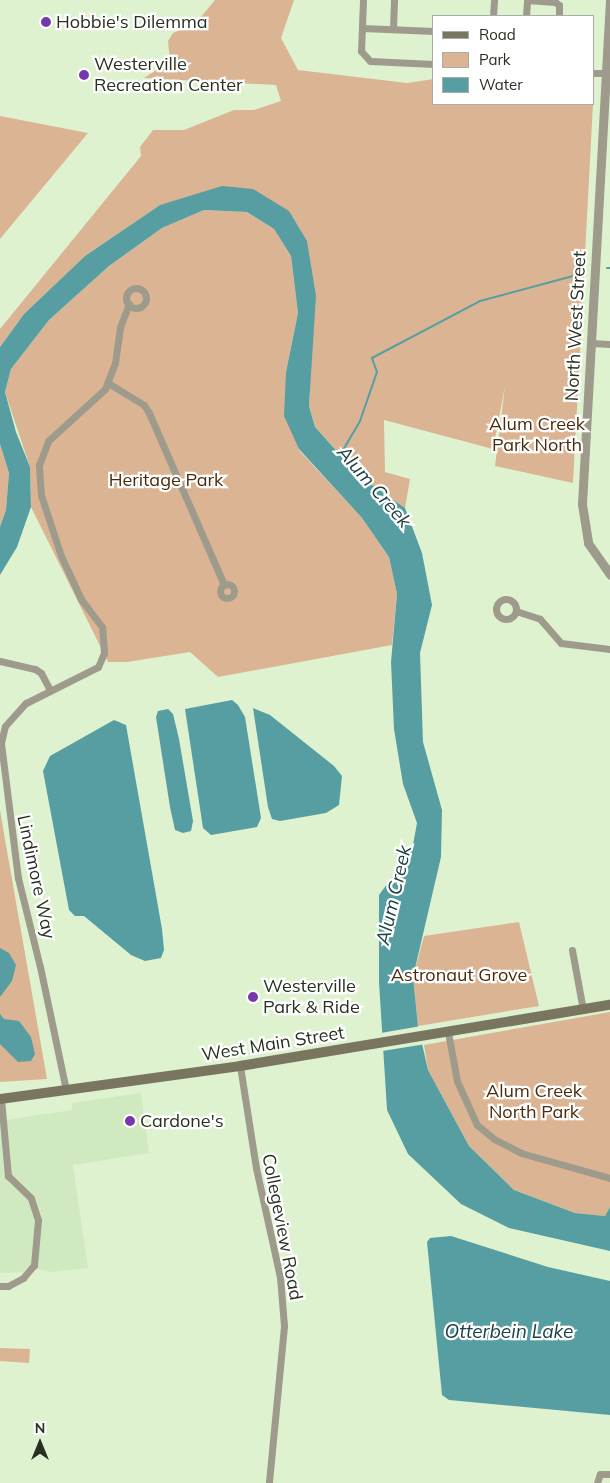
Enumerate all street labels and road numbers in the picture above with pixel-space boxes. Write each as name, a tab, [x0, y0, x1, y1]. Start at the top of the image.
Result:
street label: North West Street	[561, 250, 591, 402]
street label: Lindimore Way	[12, 813, 60, 941]
street label: West Main Street	[200, 1022, 346, 1066]
street label: Collegeview Road	[257, 1152, 307, 1302]

